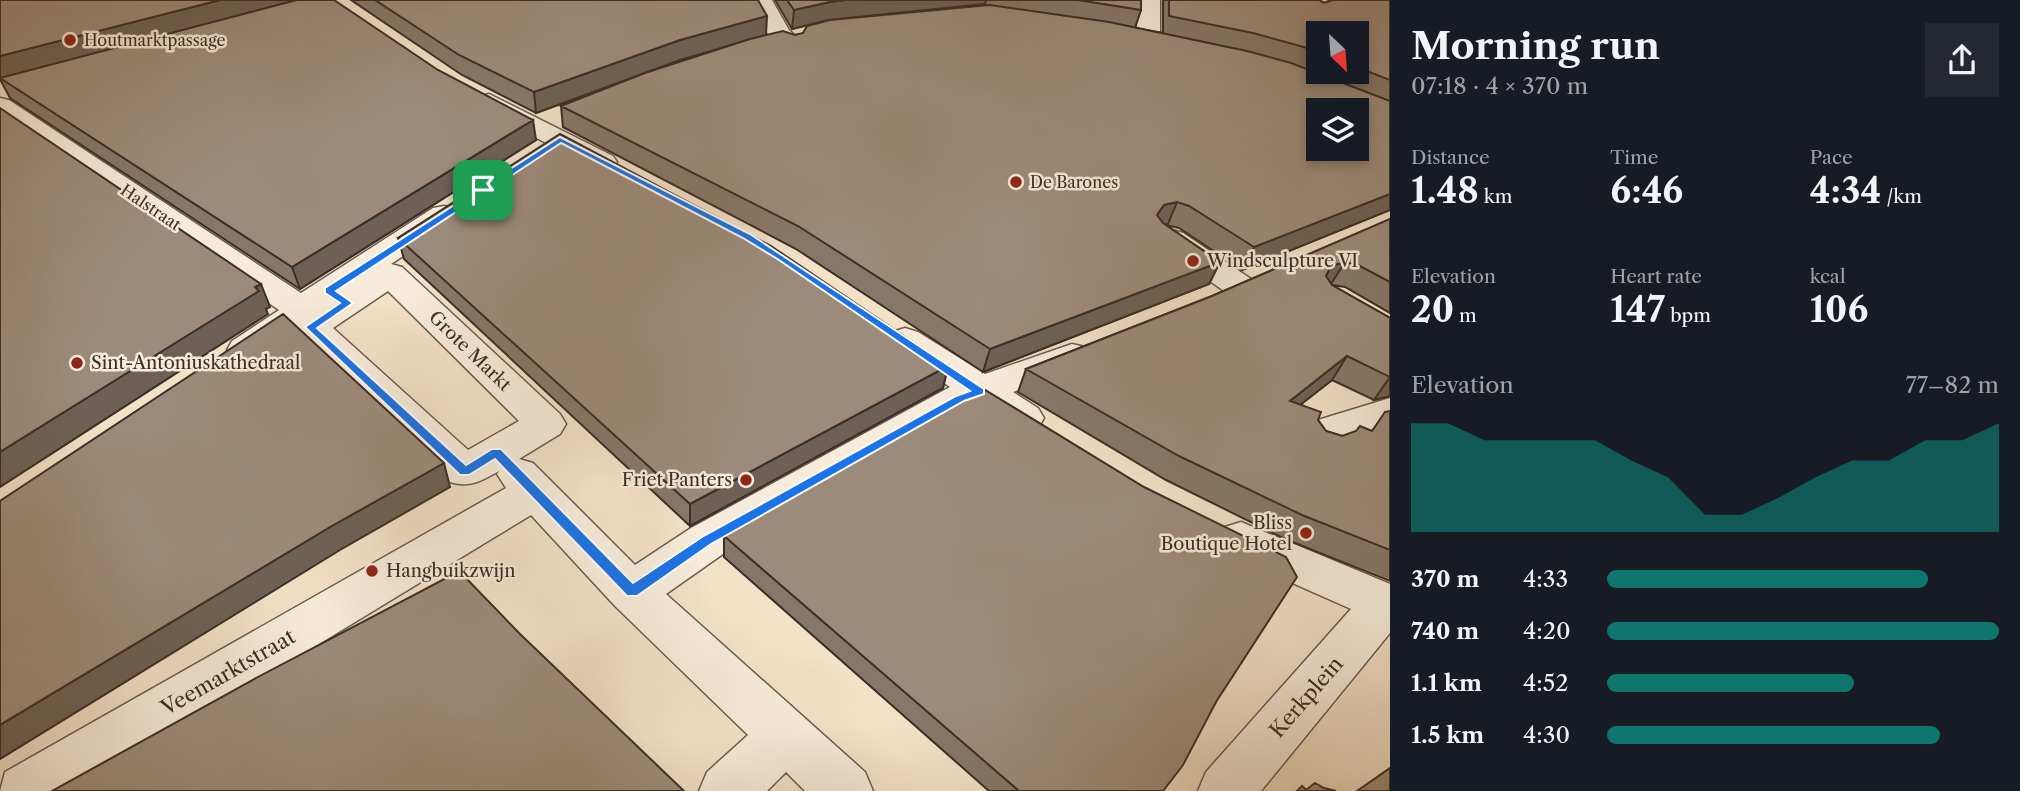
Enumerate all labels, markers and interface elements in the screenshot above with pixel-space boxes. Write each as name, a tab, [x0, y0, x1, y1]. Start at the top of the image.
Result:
north arrow	[1306, 21, 1368, 84]
map controls	[1306, 21, 1369, 161]
text: Morning run	[1411, 22, 1660, 69]
button: share	[1925, 23, 1999, 97]
place label: Houtmarktpassage	[84, 30, 226, 50]
marker: Houtmarktpassage	[62, 32, 78, 48]
text: 07:18 · 4 × 370 m	[1411, 72, 1588, 100]
button: layers	[1306, 98, 1369, 161]
text: Distance	[1411, 146, 1490, 169]
text: Time	[1610, 146, 1658, 169]
text: Pace	[1810, 146, 1853, 169]
pin	[453, 160, 513, 220]
text: 1.48	[1411, 169, 1479, 212]
text: 6:46	[1610, 169, 1683, 212]
text: 4:34	[1810, 169, 1881, 212]
icon: arrive	[464, 171, 502, 209]
place label: De Barones	[1030, 172, 1118, 192]
marker: De Barones	[1008, 174, 1024, 190]
street label: Halstraat	[117, 180, 185, 235]
text: km	[1479, 185, 1512, 208]
text: /km	[1881, 185, 1922, 208]
place label: Windsculpture VI	[1206, 250, 1358, 272]
marker: Windsculpture VI	[1185, 253, 1201, 269]
text: Elevation	[1411, 265, 1496, 288]
text: Heart rate	[1610, 265, 1702, 288]
text: kcal	[1810, 265, 1846, 288]
text: 20	[1411, 288, 1454, 331]
text: 147	[1610, 288, 1665, 331]
text: 106	[1810, 288, 1868, 331]
text: m	[1454, 304, 1477, 327]
text: bpm	[1665, 304, 1711, 327]
street label: Grote Markt	[424, 306, 516, 396]
place label: Sint-Antoniuskathedraal	[91, 352, 300, 374]
marker: Sint-Antoniuskathedraal	[69, 355, 85, 371]
text: Elevation	[1411, 371, 1514, 399]
text: 77–82 m	[1905, 371, 1999, 399]
place label: Friet Panters	[622, 469, 732, 491]
marker: Friet Panters	[738, 472, 754, 488]
place label: Bliss Boutique Hotel	[1161, 512, 1292, 555]
marker: Bliss Boutique Hotel	[1298, 525, 1314, 541]
place label: Hangbuikzwijn	[386, 560, 515, 582]
marker: Hangbuikzwijn	[364, 563, 380, 579]
text: 370 m	[1411, 565, 1479, 593]
text: 4:33	[1523, 565, 1568, 593]
text: 740 m	[1411, 617, 1479, 645]
text: 4:20	[1523, 617, 1571, 645]
street label: Veemarktstraat	[156, 623, 300, 721]
street label: Kerkplein	[1264, 651, 1348, 743]
text: 1.1 km	[1411, 669, 1482, 697]
text: 4:52	[1523, 669, 1568, 697]
text: 1.5 km	[1411, 721, 1484, 749]
text: 4:30	[1523, 721, 1570, 749]

